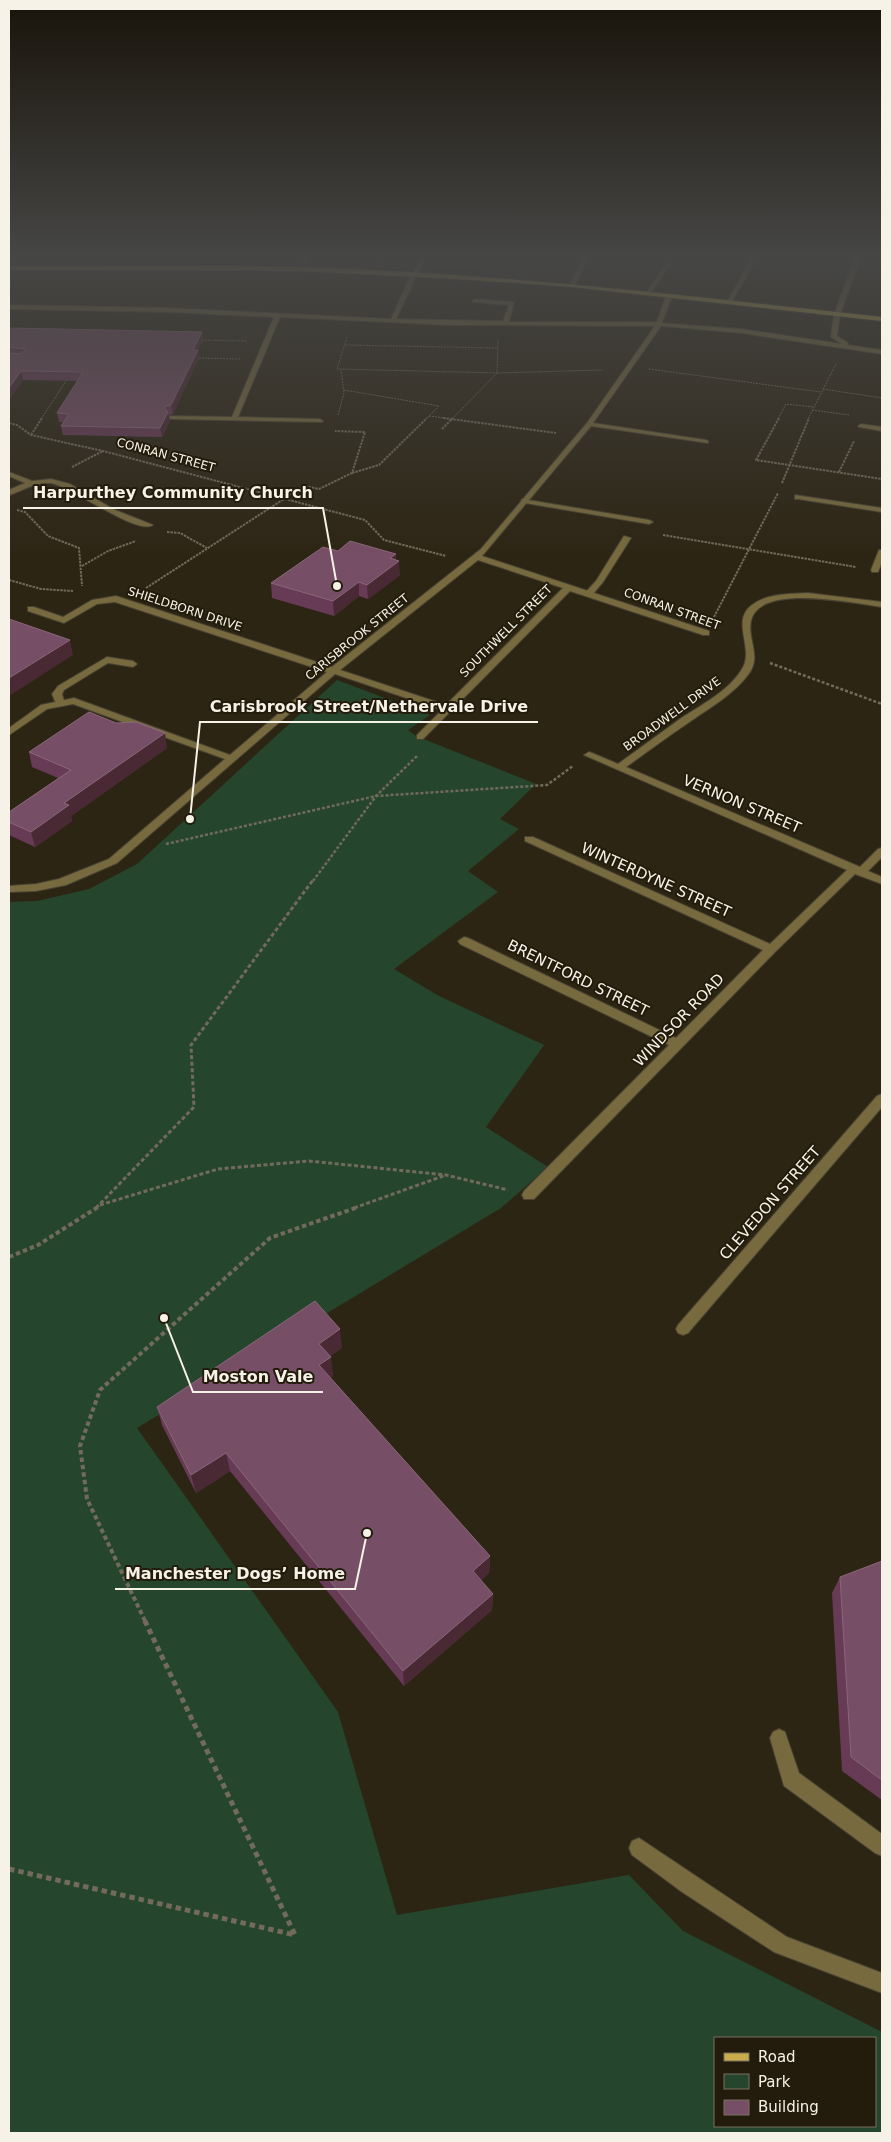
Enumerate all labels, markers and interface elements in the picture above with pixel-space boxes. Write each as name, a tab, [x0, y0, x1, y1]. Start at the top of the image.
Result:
street label: CONRAN STREET	[115, 435, 217, 475]
callout: Harpurthey Community Church	[23, 477, 323, 508]
text: Harpurthey Community Church	[33, 483, 313, 502]
street label: SOUTHWELL STREET	[457, 582, 555, 680]
street label: SHIELDBORN DRIVE	[126, 584, 244, 634]
street label: CONRAN STREET	[622, 585, 723, 633]
street label: CARISBROOK STREET	[302, 591, 412, 683]
street label: BROADWELL DRIVE	[621, 674, 723, 754]
callout: Carisbrook Street/Nethervale Drive	[200, 691, 538, 722]
text: Carisbrook Street/Nethervale Drive	[210, 697, 528, 716]
street label: VERNON STREET	[680, 771, 804, 837]
street label: WINTERDYNE STREET	[578, 839, 734, 922]
street label: BRENTFORD STREET	[504, 936, 652, 1020]
street label: WINDSOR ROAD	[630, 970, 728, 1070]
street label: CLEVEDON STREET	[716, 1142, 825, 1263]
callout: Moston Vale	[193, 1361, 323, 1392]
text: Moston Vale	[203, 1367, 313, 1386]
callout: Manchester Dogs’ Home	[115, 1558, 355, 1589]
text: Manchester Dogs’ Home	[125, 1564, 345, 1583]
legend	[714, 2037, 876, 2127]
text: Road	[758, 2048, 796, 2066]
text: Park	[758, 2073, 791, 2091]
text: Building	[758, 2098, 819, 2116]

